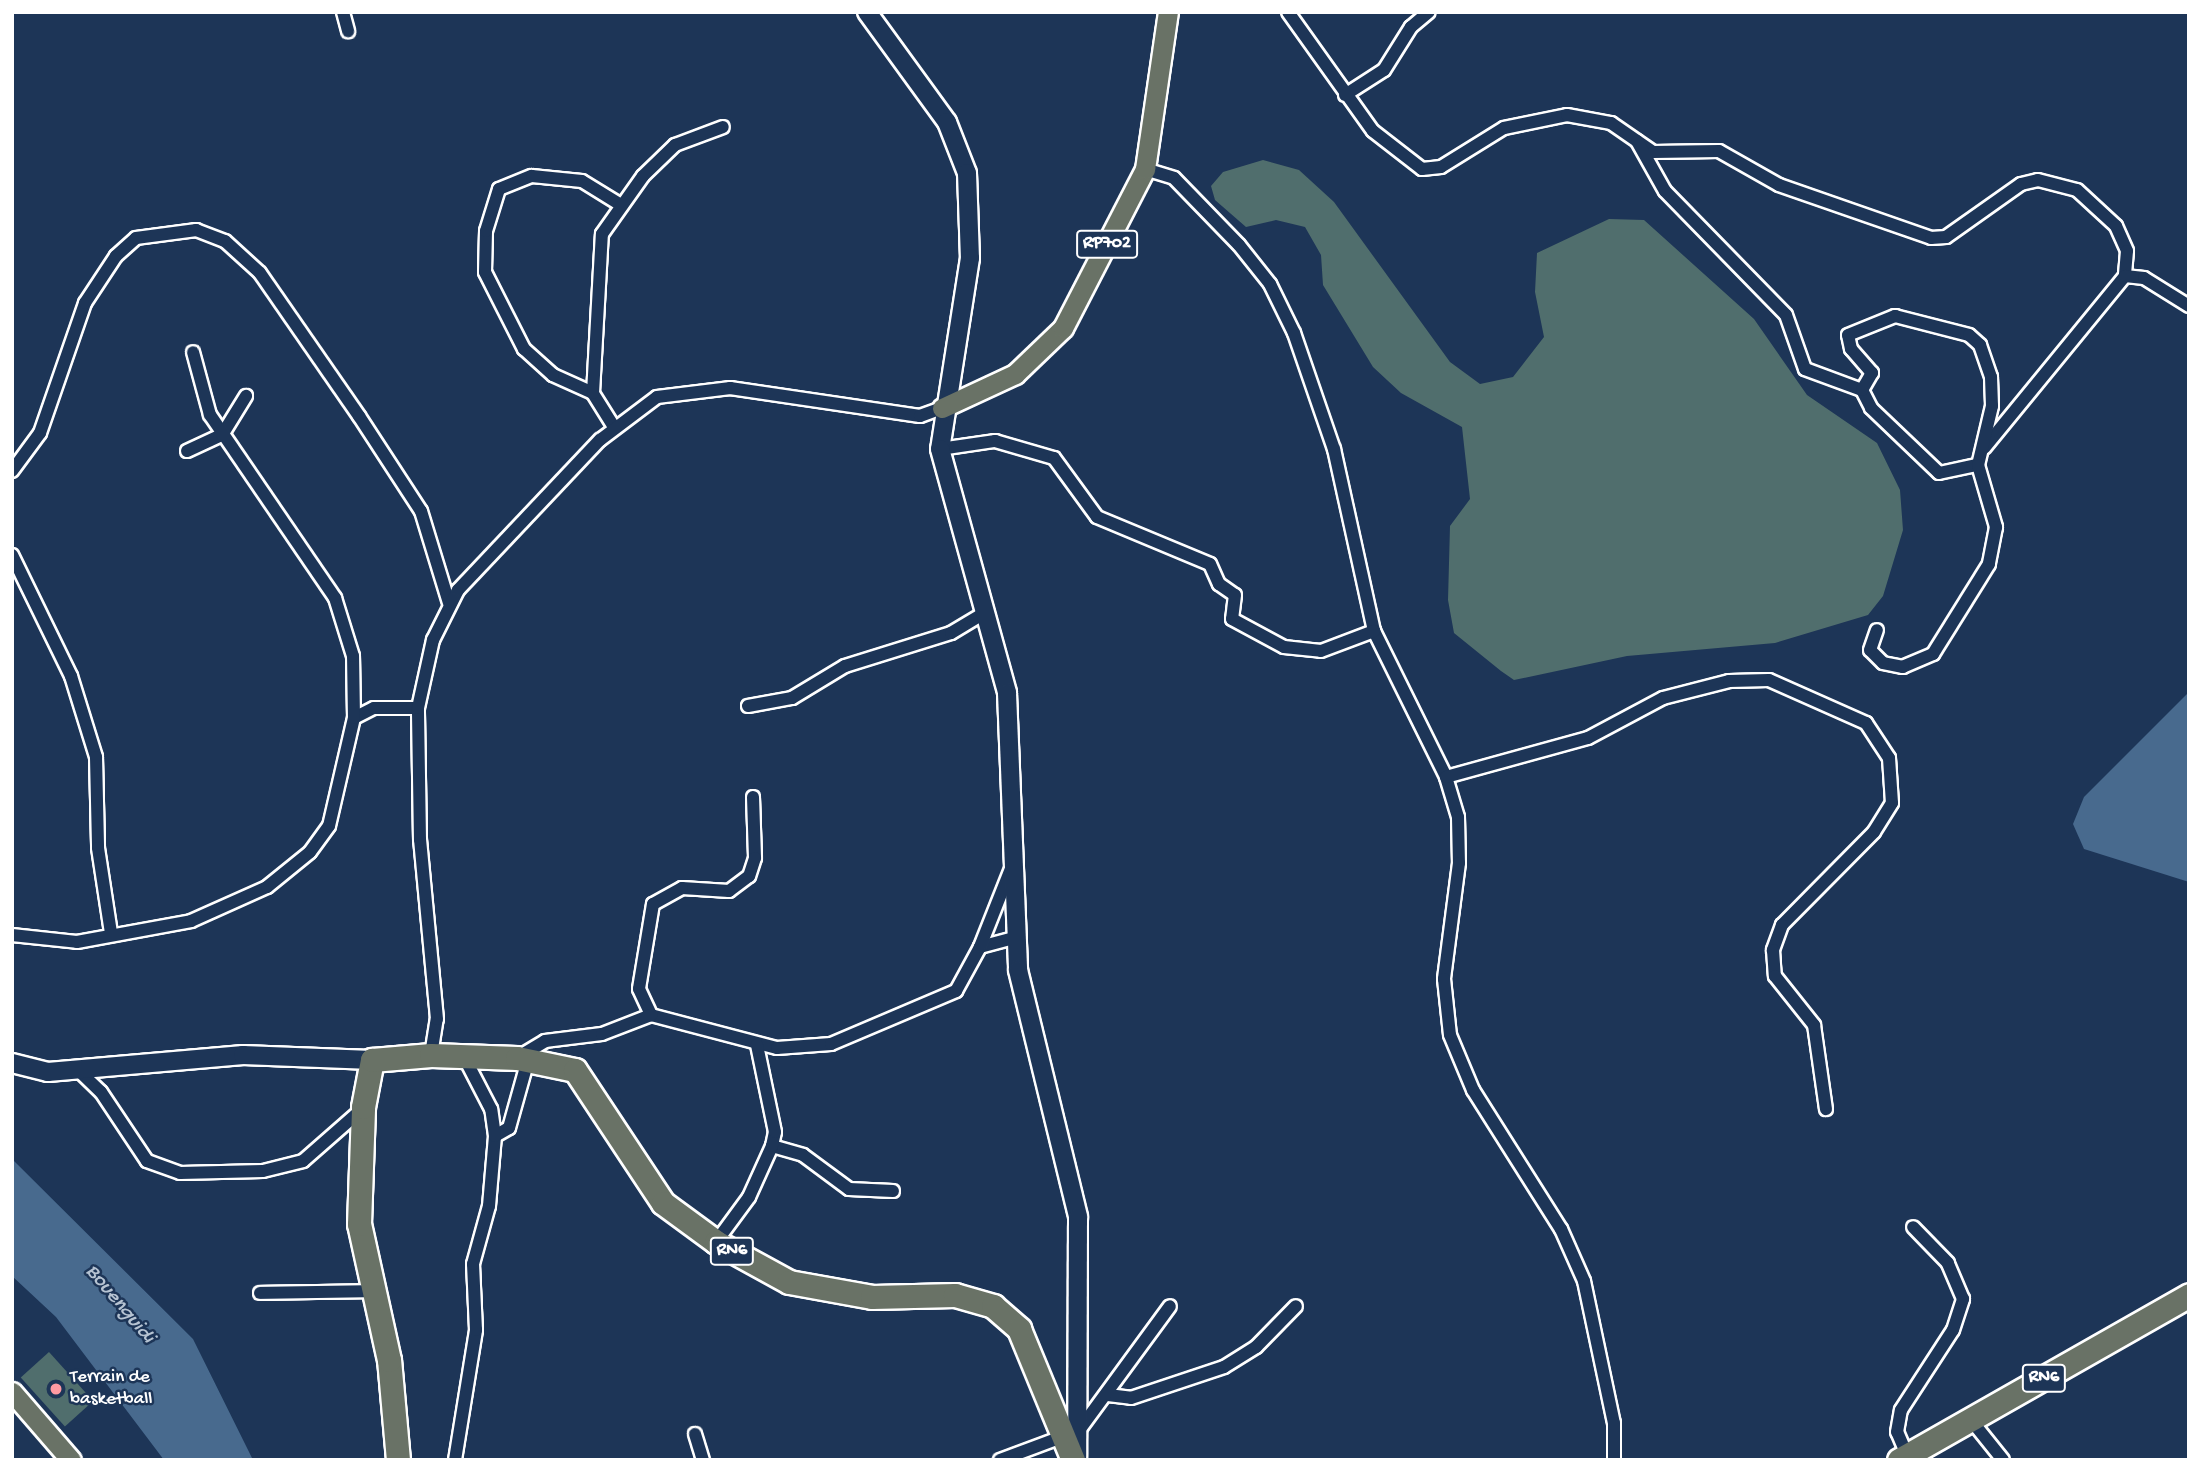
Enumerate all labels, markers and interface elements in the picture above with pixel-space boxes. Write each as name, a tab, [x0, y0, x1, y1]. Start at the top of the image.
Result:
road number: RP702	[1076, 230, 1138, 258]
road number: RN6	[709, 1236, 755, 1266]
water label: Bouenguidi	[79, 1260, 159, 1350]
road number: RN6	[2021, 1364, 2067, 1392]
place label: Terrain de basketball	[70, 1367, 153, 1411]
marker: Terrain de basketball	[48, 1381, 64, 1397]

